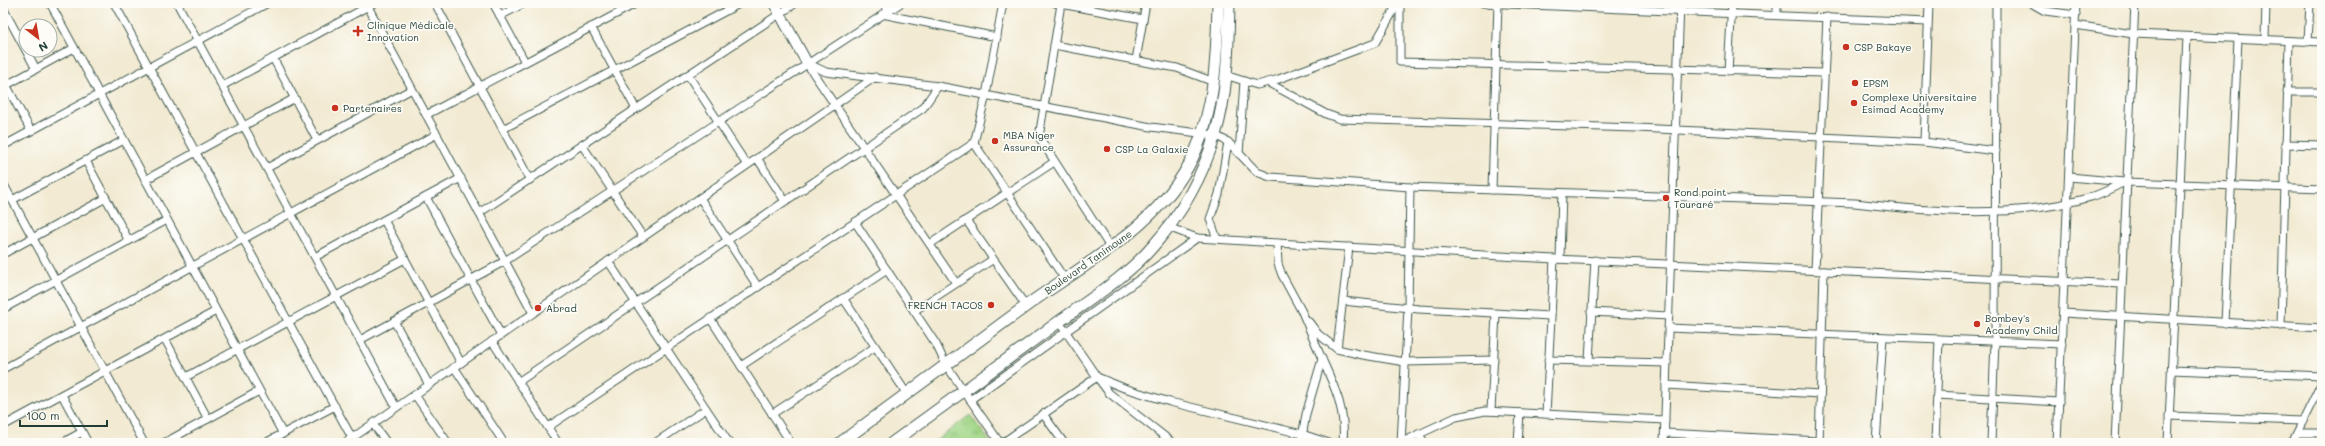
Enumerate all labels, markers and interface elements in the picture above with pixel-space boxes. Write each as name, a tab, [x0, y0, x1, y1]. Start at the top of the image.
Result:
north arrow	[18, 18, 58, 58]
place label: Clinique Médicale Innovation	[367, 18, 454, 44]
marker: Clinique Médicale Innovation	[352, 25, 364, 37]
text: N	[36, 38, 51, 56]
place label: CSP Bakaye	[1854, 40, 1911, 54]
marker: CSP Bakaye	[1841, 42, 1851, 52]
place label: EPSM	[1863, 76, 1888, 90]
marker: EPSM	[1850, 78, 1860, 88]
place label: Complexe Universitaire Esimad Academy	[1862, 90, 1977, 116]
marker: Complexe Universitaire Esimad Academy	[1849, 98, 1859, 108]
place label: Partenaires	[343, 101, 402, 115]
marker: Partenaires	[330, 103, 340, 113]
place label: MBA Niger Assurance	[1003, 128, 1055, 154]
marker: MBA Niger Assurance	[990, 136, 1000, 146]
place label: CSP La Galaxie	[1115, 142, 1189, 156]
marker: CSP La Galaxie	[1102, 144, 1112, 154]
place label: Rond point Touraré	[1674, 185, 1727, 211]
marker: Rond point Touraré	[1661, 193, 1671, 203]
street label: Boulevard Tanimoune	[1041, 226, 1135, 298]
place label: FRENCH TACOS	[908, 298, 983, 312]
marker: FRENCH TACOS	[986, 300, 996, 310]
place label: Abrad	[546, 301, 577, 315]
marker: Abrad	[533, 303, 543, 313]
place label: Bombey's Academy Child	[1985, 311, 2058, 337]
marker: Bombey's Academy Child	[1972, 319, 1982, 329]
scale bar	[20, 402, 107, 428]
text: 100 m	[26, 407, 60, 423]

